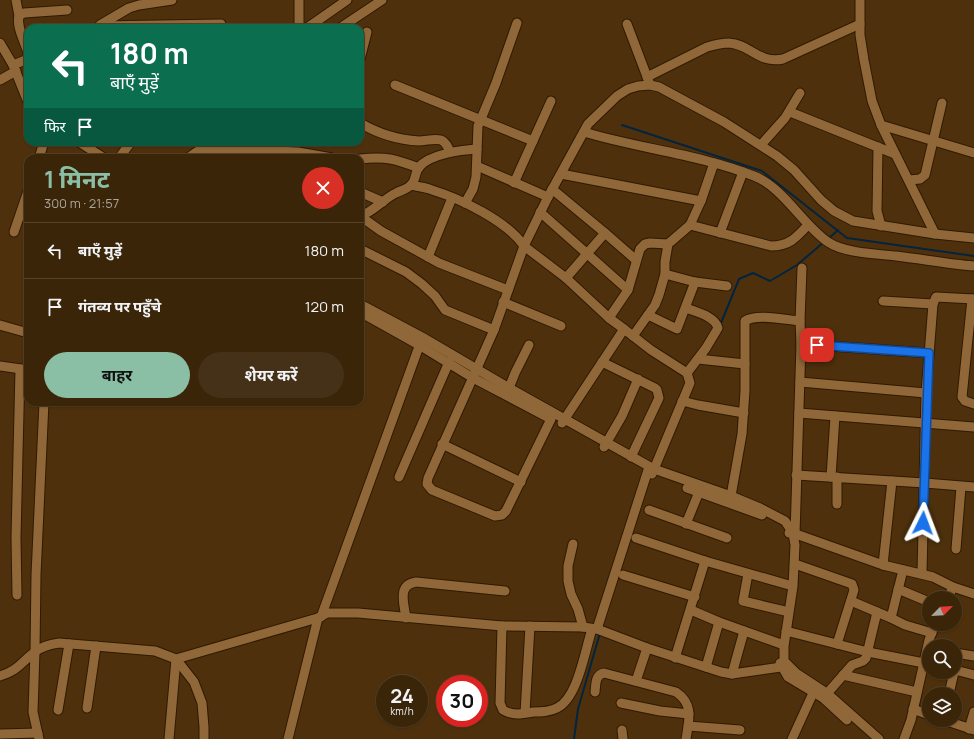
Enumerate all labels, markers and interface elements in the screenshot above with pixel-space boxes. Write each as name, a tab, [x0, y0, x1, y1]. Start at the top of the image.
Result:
text: 180 m	[110, 34, 189, 72]
icon: left	[44, 40, 96, 92]
text: बाएँ मुड़ें	[110, 70, 159, 94]
text: फिर	[44, 116, 66, 137]
icon: arrive	[74, 116, 96, 138]
text: 1 मिनट	[44, 162, 110, 195]
button: close	[302, 167, 344, 209]
text: 300 m · 21:57	[44, 194, 119, 212]
icon: left	[44, 240, 66, 262]
text: बाएँ मुड़ें	[78, 240, 122, 261]
text: 180 m	[305, 240, 344, 261]
icon: arrive	[44, 296, 66, 318]
text: गंतव्य पर पहुँचे	[78, 296, 161, 317]
text: 120 m	[305, 296, 344, 317]
pin	[800, 328, 834, 362]
icon: arrive	[806, 334, 828, 356]
button: बाहर	[44, 352, 190, 398]
button: शेयर करें	[198, 352, 344, 398]
position arrow	[902, 502, 944, 544]
north arrow	[922, 591, 962, 631]
map controls	[922, 591, 962, 727]
button: search	[922, 639, 962, 679]
speed limit sign: 30	[436, 675, 488, 727]
text: 24	[390, 682, 414, 709]
button: layers	[922, 687, 962, 727]
text: km/h	[390, 704, 414, 718]

